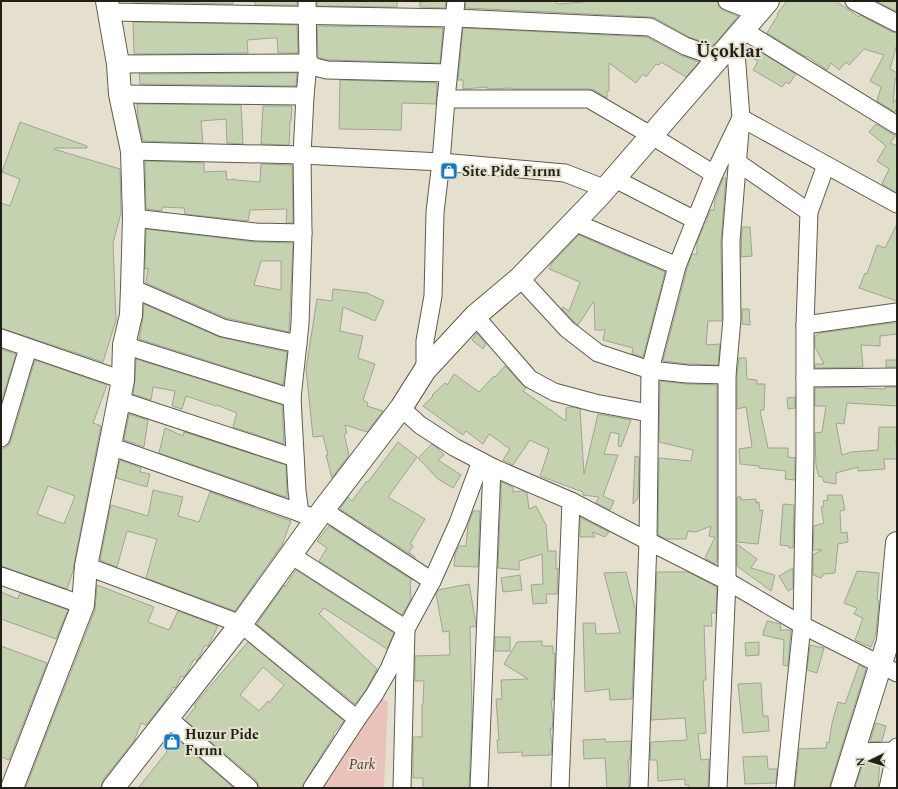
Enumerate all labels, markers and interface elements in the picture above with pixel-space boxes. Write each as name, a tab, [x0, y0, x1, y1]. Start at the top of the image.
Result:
district label: Üçoklar	[696, 38, 763, 65]
shop icon: Site Pide Fırını	[439, 161, 459, 181]
place label: Site Pide Fırını	[462, 161, 561, 182]
place label: Huzur Pide Fırını	[185, 724, 259, 761]
shop icon: Huzur Pide Fırını	[162, 732, 182, 752]
north arrow	[850, 741, 890, 781]
park label: Park	[349, 754, 376, 775]
text: N	[852, 757, 869, 767]

